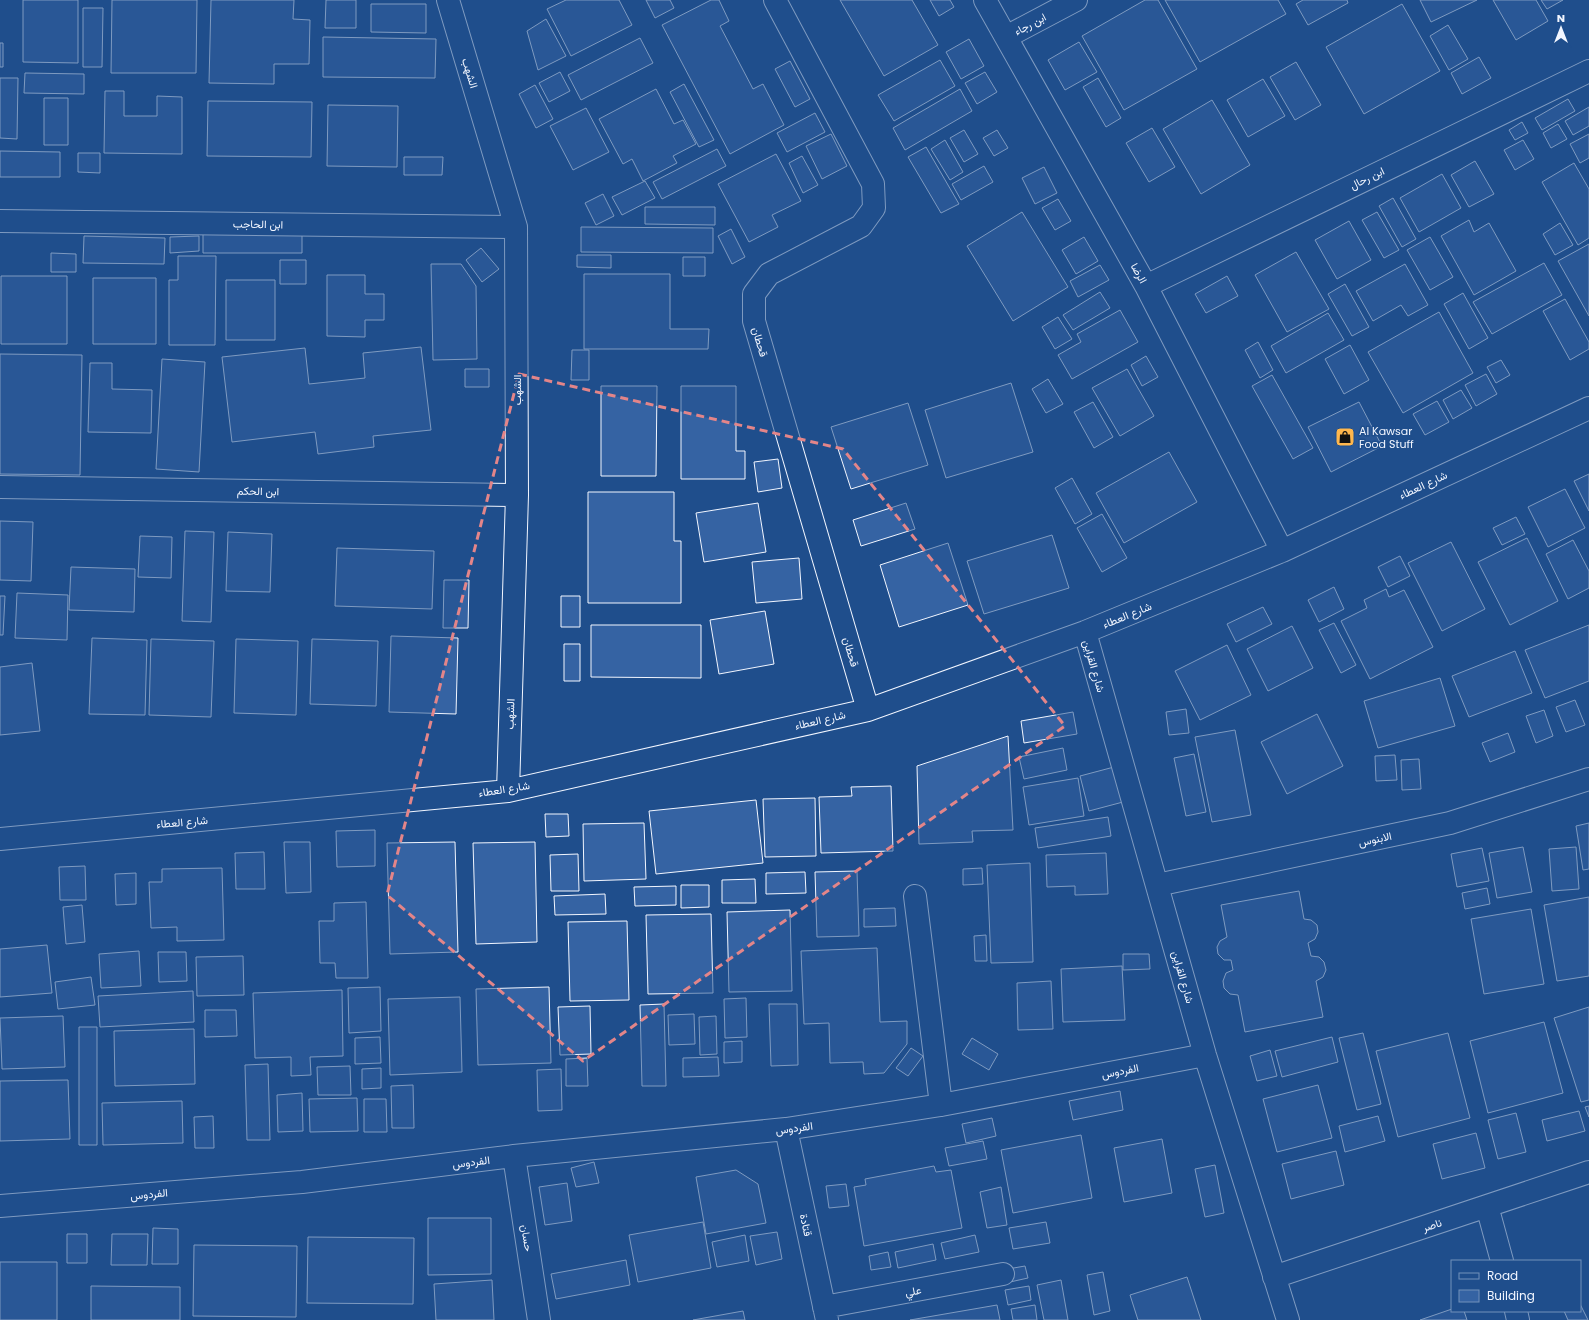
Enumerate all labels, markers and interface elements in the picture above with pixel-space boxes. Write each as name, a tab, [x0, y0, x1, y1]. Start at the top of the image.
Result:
north arrow	[1541, 8, 1581, 48]
street label: ابن رجاء	[1011, 9, 1049, 39]
text: N	[1557, 10, 1565, 26]
street label: الشهب	[458, 56, 482, 90]
street label: ابن رحال	[1347, 163, 1387, 193]
street label: ابن الحاجب	[233, 216, 283, 232]
street label: الرضا	[1127, 260, 1151, 286]
street label: قحطان	[748, 325, 772, 359]
street label: الشهب	[509, 375, 525, 405]
place label: Al Kawsar Food Stuff	[1359, 423, 1414, 452]
shop icon: Al Kawsar Food Stuff	[1334, 426, 1356, 448]
street label: شارع العطاء	[1396, 467, 1450, 503]
street label: ابن الحكم	[237, 483, 279, 499]
street label: شارع العطاء	[1100, 598, 1154, 632]
street label: قحطان	[839, 635, 863, 669]
street label: شارع القراين	[1079, 638, 1109, 694]
street label: الشهب	[501, 698, 519, 730]
street label: شارع العطاء	[793, 706, 847, 734]
street label: شارع العطاء	[477, 777, 531, 801]
street label: شارع العطاء	[155, 812, 209, 832]
street label: الابنوس	[1357, 828, 1393, 850]
street label: شارع القراين	[1168, 949, 1198, 1005]
street label: الفردوس	[1100, 1060, 1140, 1082]
street label: الفردوس	[774, 1117, 814, 1139]
street label: الفردوس	[451, 1152, 491, 1172]
street label: الفردوس	[130, 1184, 168, 1204]
street label: قتادة	[796, 1212, 816, 1238]
street label: ناصر	[1419, 1214, 1444, 1236]
street label: حسان	[517, 1223, 537, 1253]
legend	[1451, 1260, 1581, 1312]
text: Road	[1487, 1267, 1518, 1284]
street label: علي	[903, 1282, 923, 1302]
text: Building	[1487, 1287, 1535, 1304]

